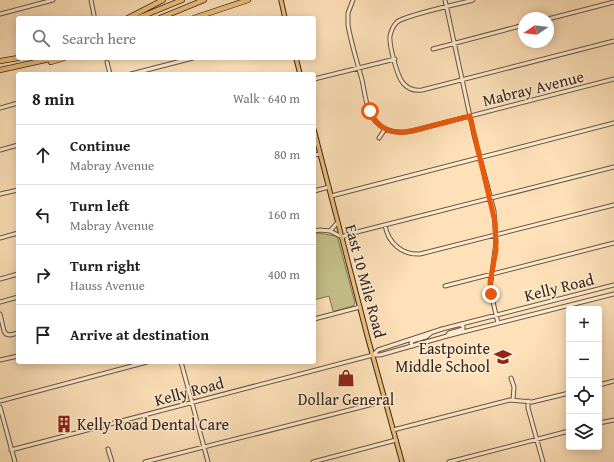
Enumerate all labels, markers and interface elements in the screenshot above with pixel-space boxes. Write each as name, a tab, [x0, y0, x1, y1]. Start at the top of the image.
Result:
north arrow	[518, 12, 554, 48]
search box	[16, 16, 316, 60]
icon: search	[30, 27, 52, 49]
text: Search here	[62, 28, 136, 49]
street label: Mabray Avenue	[480, 64, 586, 112]
text: 8 min	[32, 86, 74, 111]
text: Walk · 640 m	[233, 89, 300, 108]
route start	[361, 102, 379, 120]
text: Continue	[70, 135, 131, 156]
icon: ahead	[32, 144, 54, 166]
text: 80 m	[274, 145, 300, 164]
text: Mabray Avenue	[70, 156, 154, 175]
text: Turn left	[70, 195, 129, 216]
icon: left	[32, 204, 54, 226]
text: 160 m	[268, 205, 300, 224]
text: Mabray Avenue	[70, 216, 154, 235]
street label: East 10 Mile Road	[339, 222, 393, 341]
text: Turn right	[70, 255, 141, 276]
icon: right	[32, 264, 54, 286]
text: 400 m	[268, 265, 300, 284]
street label: Kelly Road	[522, 267, 597, 307]
text: Hauss Avenue	[70, 276, 145, 295]
route end	[482, 285, 500, 303]
map controls	[566, 306, 602, 450]
button: +	[566, 306, 602, 342]
icon: arrive	[32, 324, 54, 346]
text: Arrive at destination	[70, 324, 209, 345]
place label: Eastpointe Middle School	[395, 336, 491, 378]
button: −	[566, 342, 602, 378]
school or university icon: Eastpointe Middle School	[493, 347, 513, 367]
shop icon: Dollar General	[336, 368, 356, 388]
street label: Kelly Road	[152, 370, 227, 412]
button: locate	[566, 378, 602, 414]
place label: Dollar General	[298, 387, 395, 411]
place label: Kelly Road Dental Care	[77, 412, 229, 436]
building icon: Kelly Road Dental Care	[54, 414, 74, 434]
button: layers	[566, 414, 602, 450]

